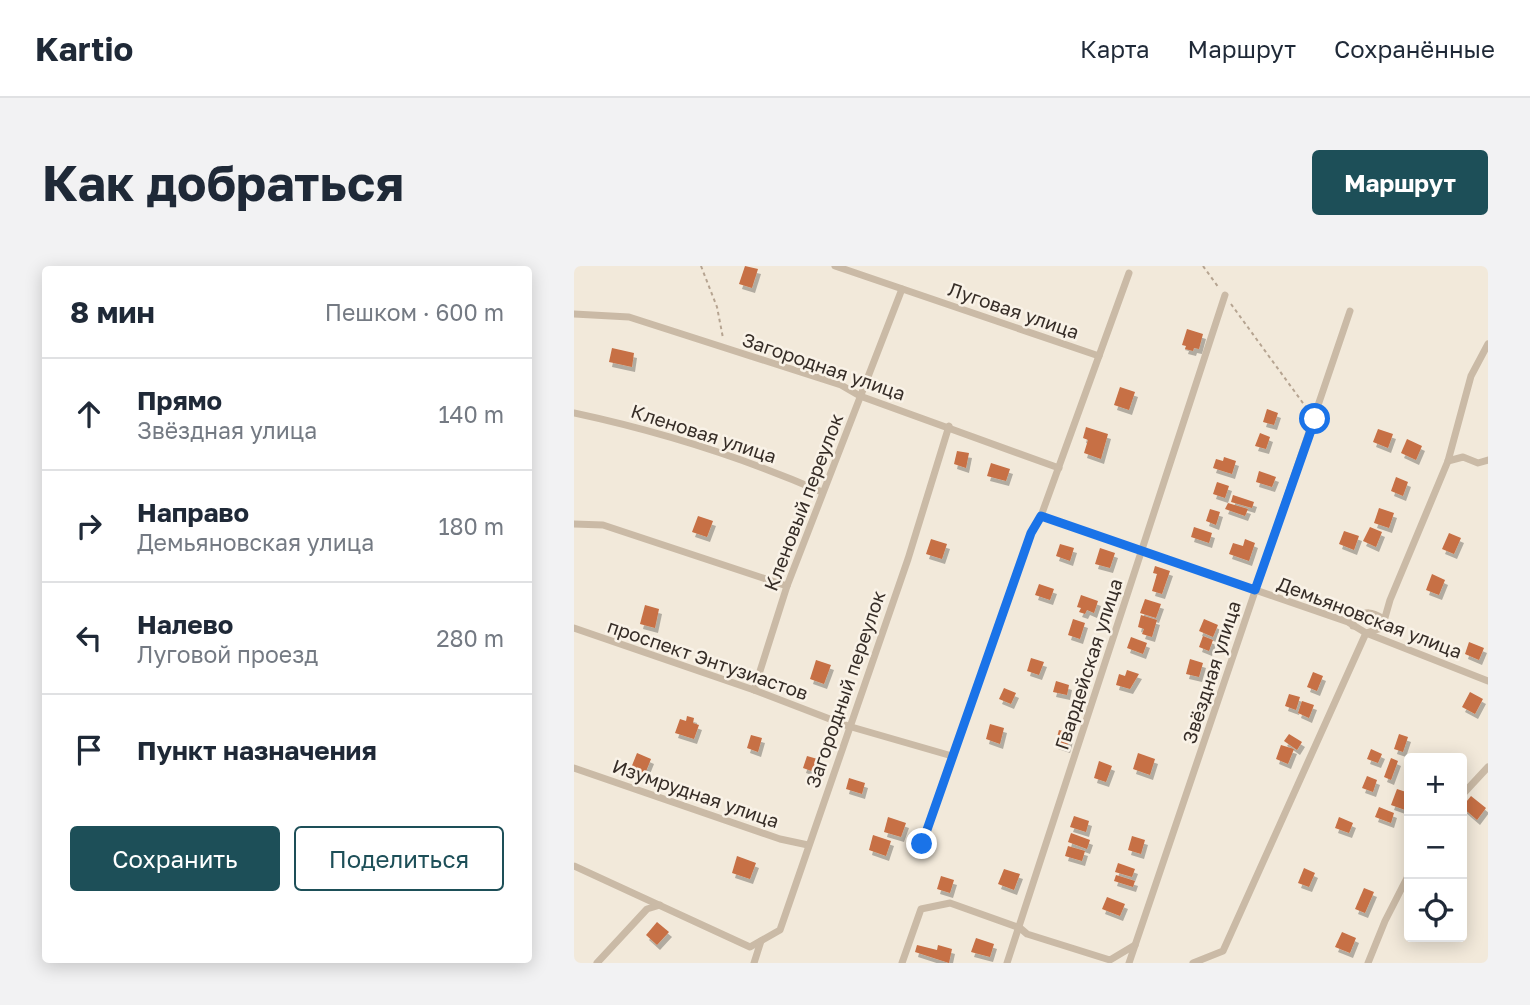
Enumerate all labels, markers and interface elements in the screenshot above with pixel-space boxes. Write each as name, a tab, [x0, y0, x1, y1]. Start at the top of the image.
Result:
text: Kartio	[35, 29, 133, 68]
text: Карта	[1080, 34, 1150, 63]
text: Маршрут	[1188, 34, 1296, 63]
text: Сохранённые	[1334, 34, 1495, 63]
button: Маршрут	[1312, 150, 1488, 215]
text: Как добраться	[42, 153, 404, 212]
street label: Луговая улица	[946, 277, 1082, 343]
text: 8 мин	[70, 294, 155, 330]
text: Пешком · 600 m	[325, 298, 504, 326]
street label: Загородная улица	[740, 327, 908, 405]
text: Прямо	[137, 385, 222, 416]
icon: ahead	[70, 395, 108, 433]
street label: Кленовая улица	[628, 399, 780, 467]
text: 140 m	[438, 400, 504, 428]
route start	[1299, 403, 1330, 434]
street label: Кленовый переулок	[759, 410, 847, 594]
text: Звёздная улица	[137, 416, 317, 444]
text: Направо	[137, 497, 249, 528]
icon: right	[70, 507, 108, 545]
text: 180 m	[438, 512, 504, 540]
text: Демьяновская улица	[137, 528, 374, 556]
street label: Демьяновская улица	[1274, 571, 1466, 663]
street label: Гвардейская улица	[1049, 575, 1127, 753]
street label: Загородный переулок	[800, 587, 890, 791]
street label: Звёздная улица	[1177, 598, 1245, 746]
text: Налево	[137, 609, 233, 640]
street label: проспект Энтузиастов	[605, 614, 811, 704]
icon: left	[70, 619, 108, 657]
text: 280 m	[436, 624, 504, 652]
text: Луговой проезд	[137, 640, 318, 668]
icon: arrive	[70, 731, 108, 769]
text: Пункт назначения	[137, 735, 377, 766]
map controls	[1404, 753, 1467, 942]
button: +	[1404, 753, 1467, 816]
street label: Изумрудная улица	[610, 754, 782, 832]
button: −	[1404, 816, 1467, 879]
button: Сохранить	[70, 826, 280, 891]
button: Поделиться	[294, 826, 504, 891]
route end	[906, 828, 937, 859]
button: locate	[1404, 879, 1467, 942]

